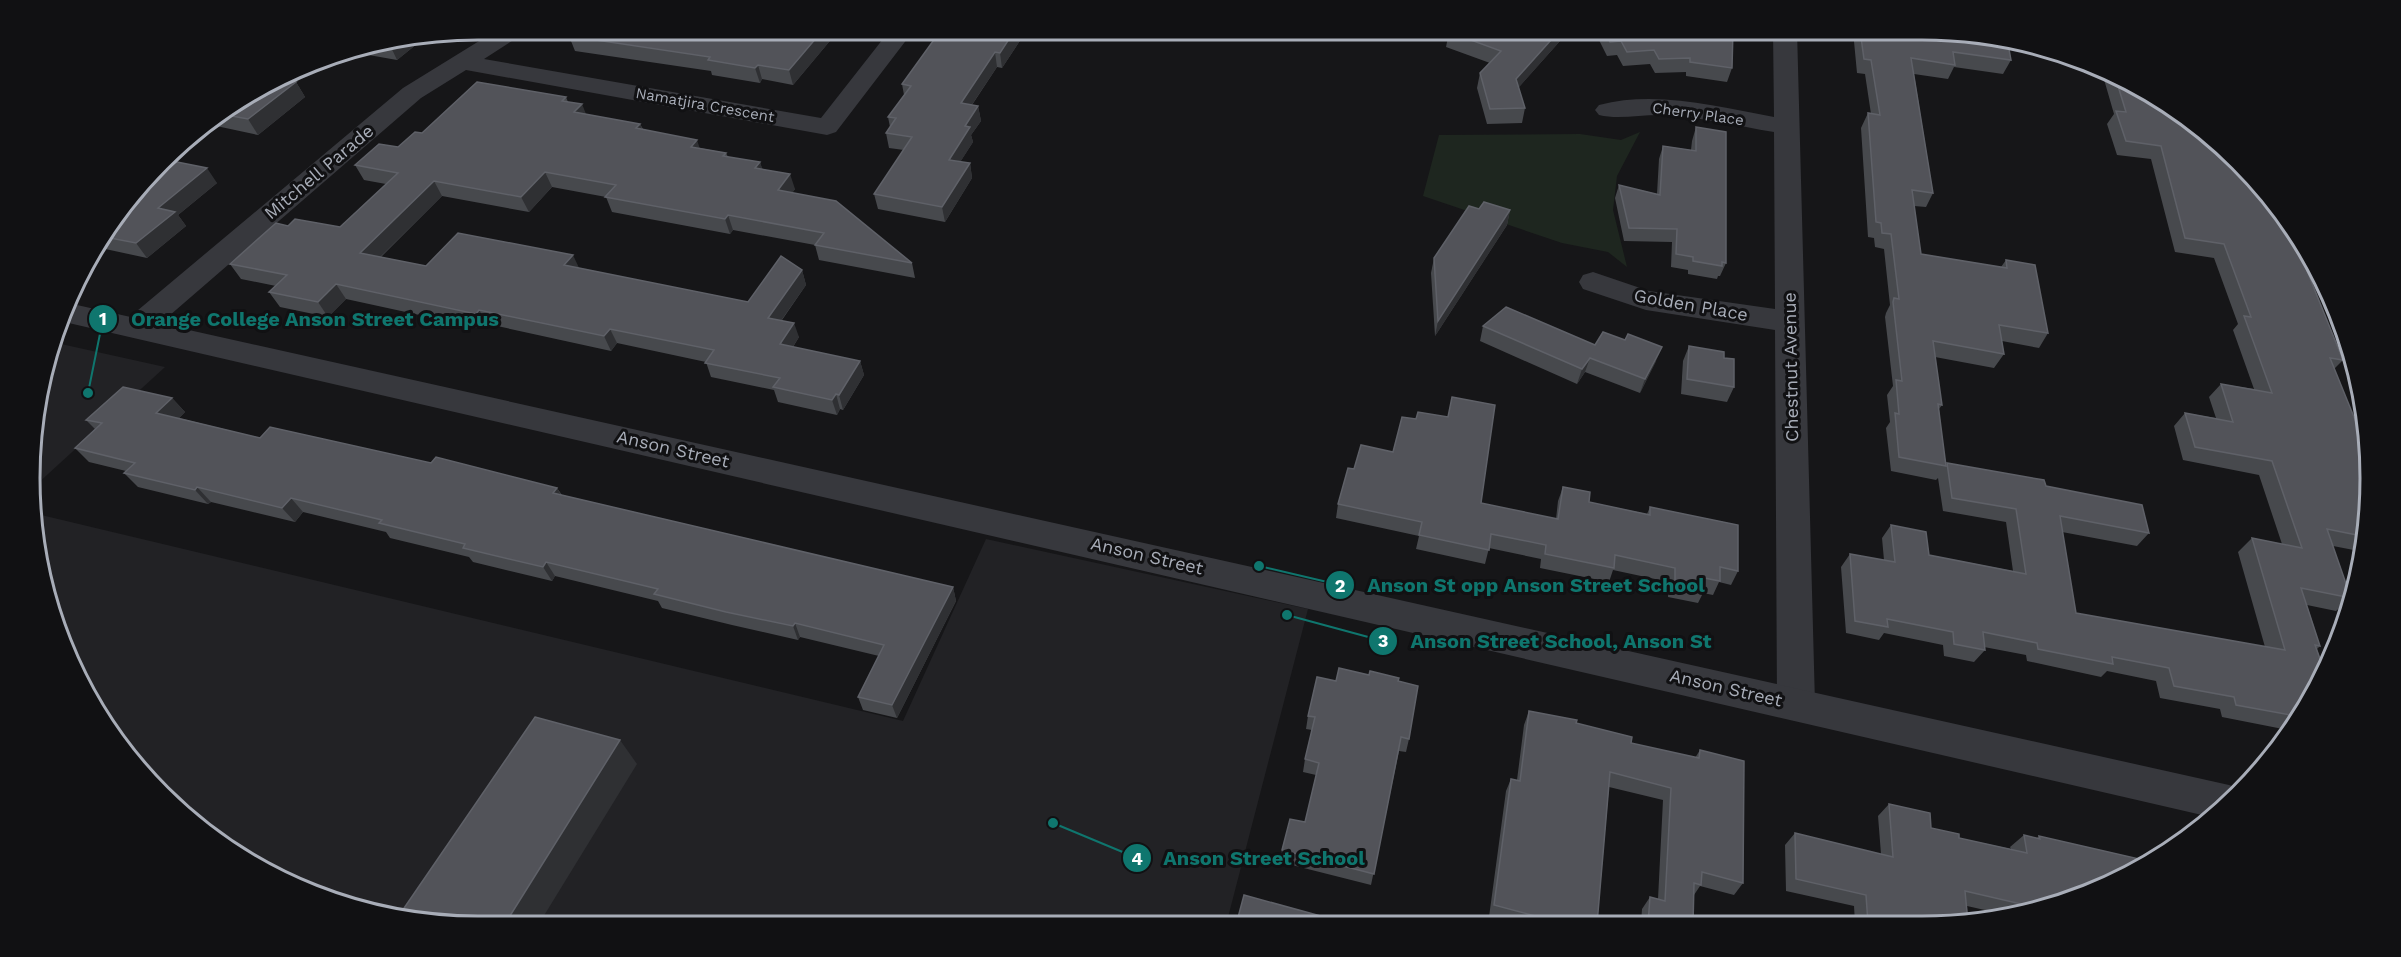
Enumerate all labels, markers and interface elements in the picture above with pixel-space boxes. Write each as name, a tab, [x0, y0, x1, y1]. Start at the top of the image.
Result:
street label: Namatjira Crescent	[634, 84, 776, 126]
street label: Cherry Place	[1651, 99, 1745, 129]
street label: Mitchell Parade	[260, 120, 378, 223]
street label: Golden Place	[1632, 284, 1750, 325]
street label: Chestnut Avenue	[1779, 292, 1802, 442]
callout: Orange College Anson Street Campus	[88, 300, 511, 338]
text: Orange College Anson Street Campus	[131, 307, 499, 331]
text: 1	[99, 308, 107, 329]
street label: Anson Street	[615, 425, 732, 472]
street label: Anson Street	[1089, 532, 1206, 579]
callout: Anson St opp Anson Street School	[1325, 566, 1717, 604]
text: Anson St opp Anson Street School	[1367, 573, 1705, 597]
text: 2	[1335, 575, 1345, 596]
callout: Anson Street School, Anson St	[1368, 622, 1724, 660]
text: Anson Street School, Anson St	[1410, 629, 1712, 653]
text: 3	[1378, 630, 1388, 651]
street label: Anson Street	[1668, 664, 1785, 711]
callout: Anson Street School	[1122, 839, 1377, 877]
text: Anson Street School	[1163, 846, 1365, 870]
text: 4	[1131, 848, 1143, 869]

